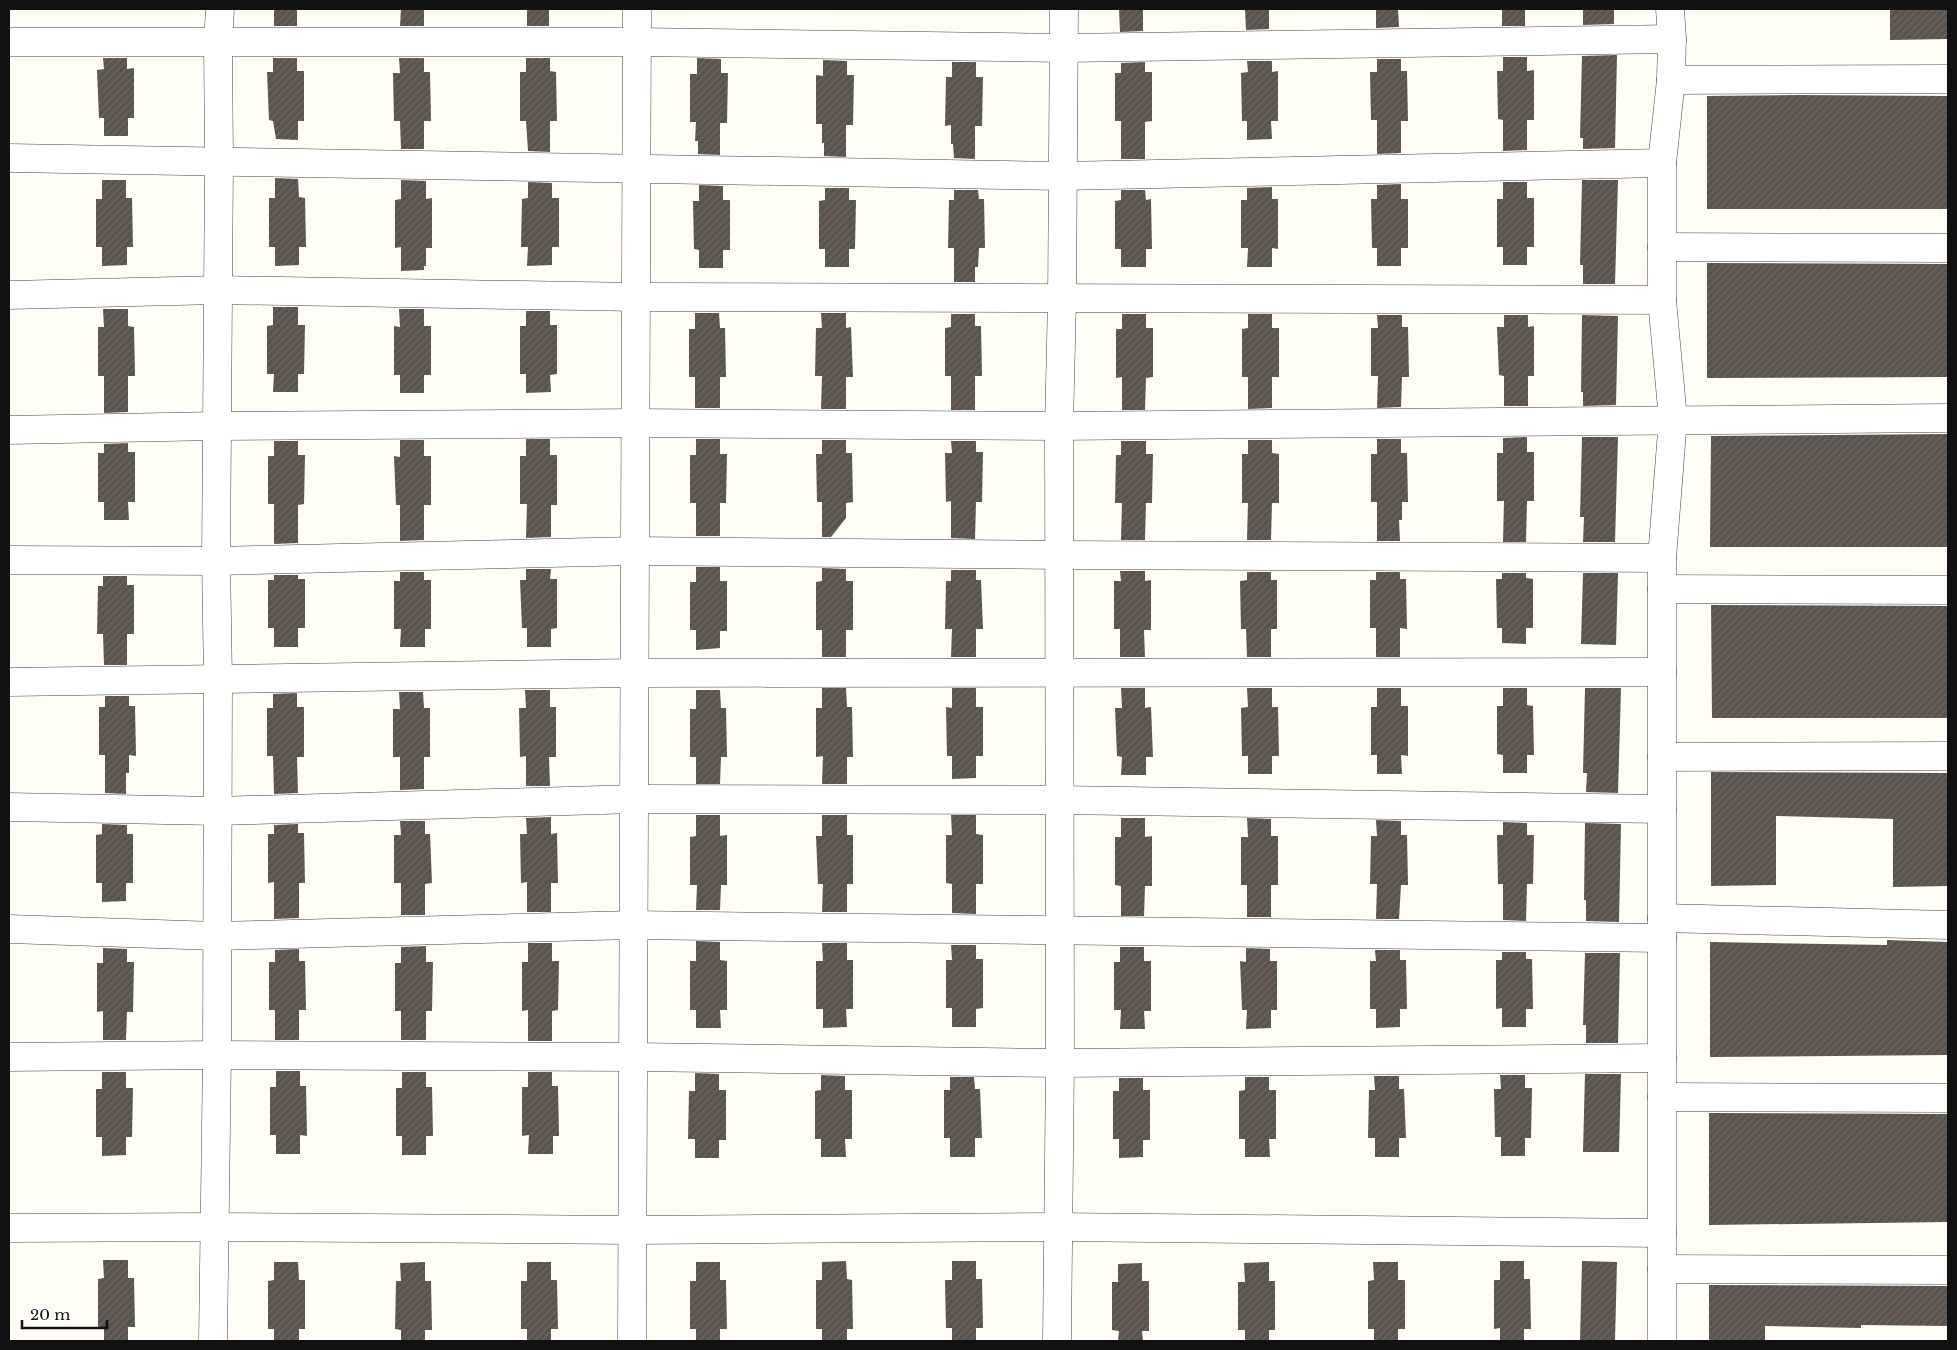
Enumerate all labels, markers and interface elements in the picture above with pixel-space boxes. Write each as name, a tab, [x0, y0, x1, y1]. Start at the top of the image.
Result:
scale bar	[22, 1298, 108, 1330]
text: 20 m	[30, 1305, 70, 1324]

